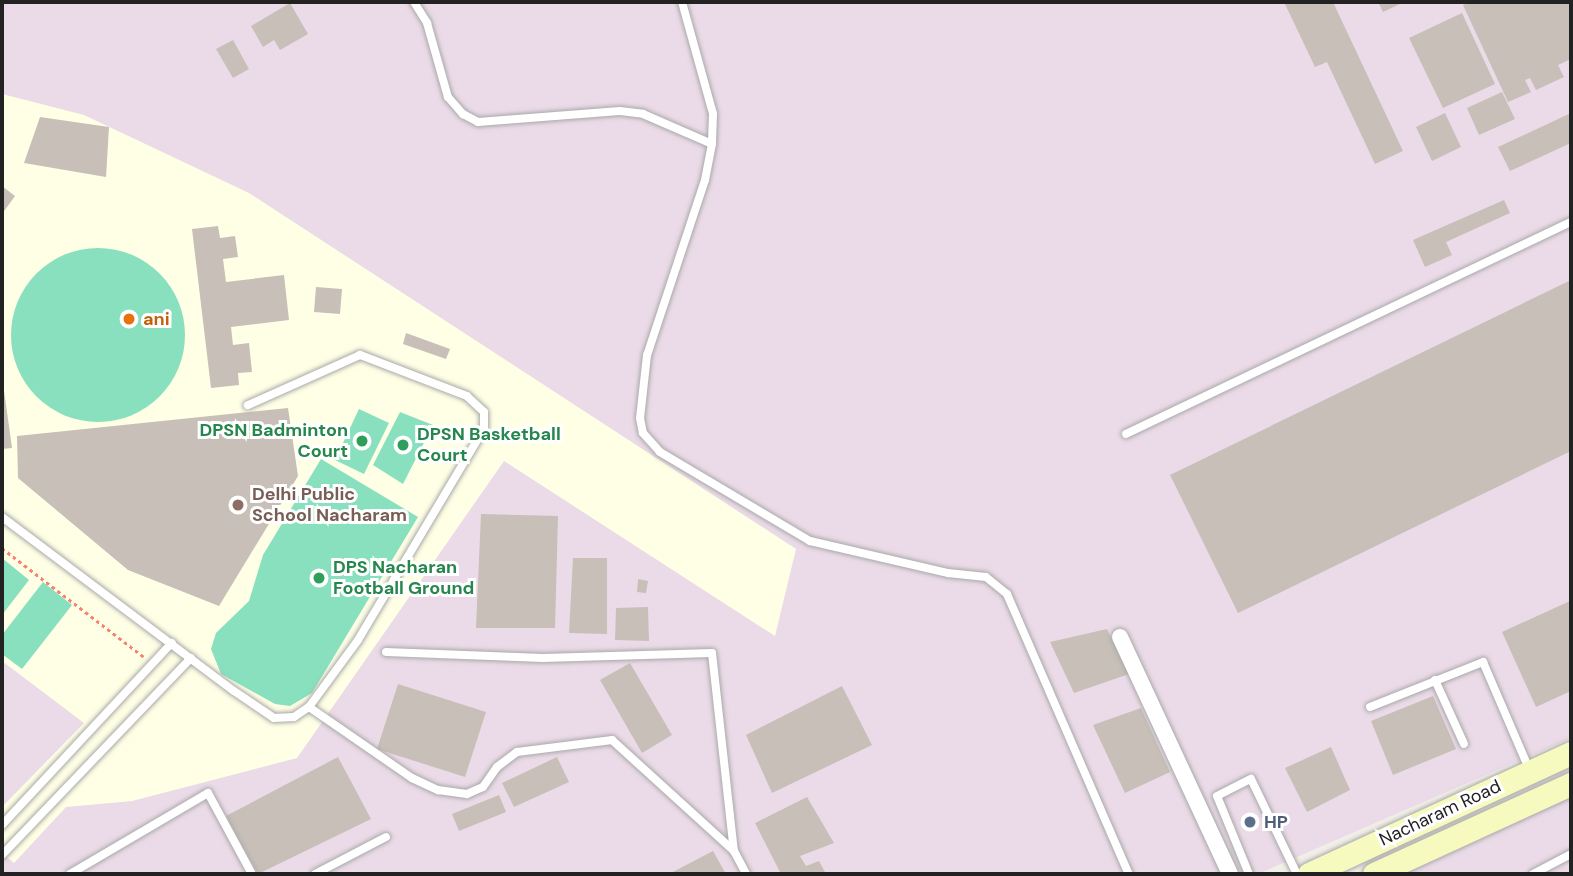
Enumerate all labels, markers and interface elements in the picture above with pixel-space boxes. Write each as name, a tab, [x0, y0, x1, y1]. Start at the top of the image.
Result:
place label: ani	[143, 308, 170, 330]
marker: ani	[121, 311, 137, 327]
place label: DPSN Badminton Court	[200, 420, 348, 462]
place label: DPSN Basketball Court	[417, 424, 561, 466]
marker: DPSN Badminton Court	[354, 433, 370, 449]
marker: DPSN Basketball Court	[395, 437, 411, 453]
place label: Delhi Public School Nacharam	[252, 484, 407, 526]
marker: Delhi Public School Nacharam	[230, 497, 246, 513]
place label: DPS Nacharan Football Ground	[333, 557, 474, 600]
marker: DPS Nacharan Football Ground	[311, 570, 327, 586]
street label: Nacharam Road	[1376, 775, 1504, 851]
place label: HP	[1264, 811, 1288, 833]
marker: HP	[1242, 814, 1258, 830]

